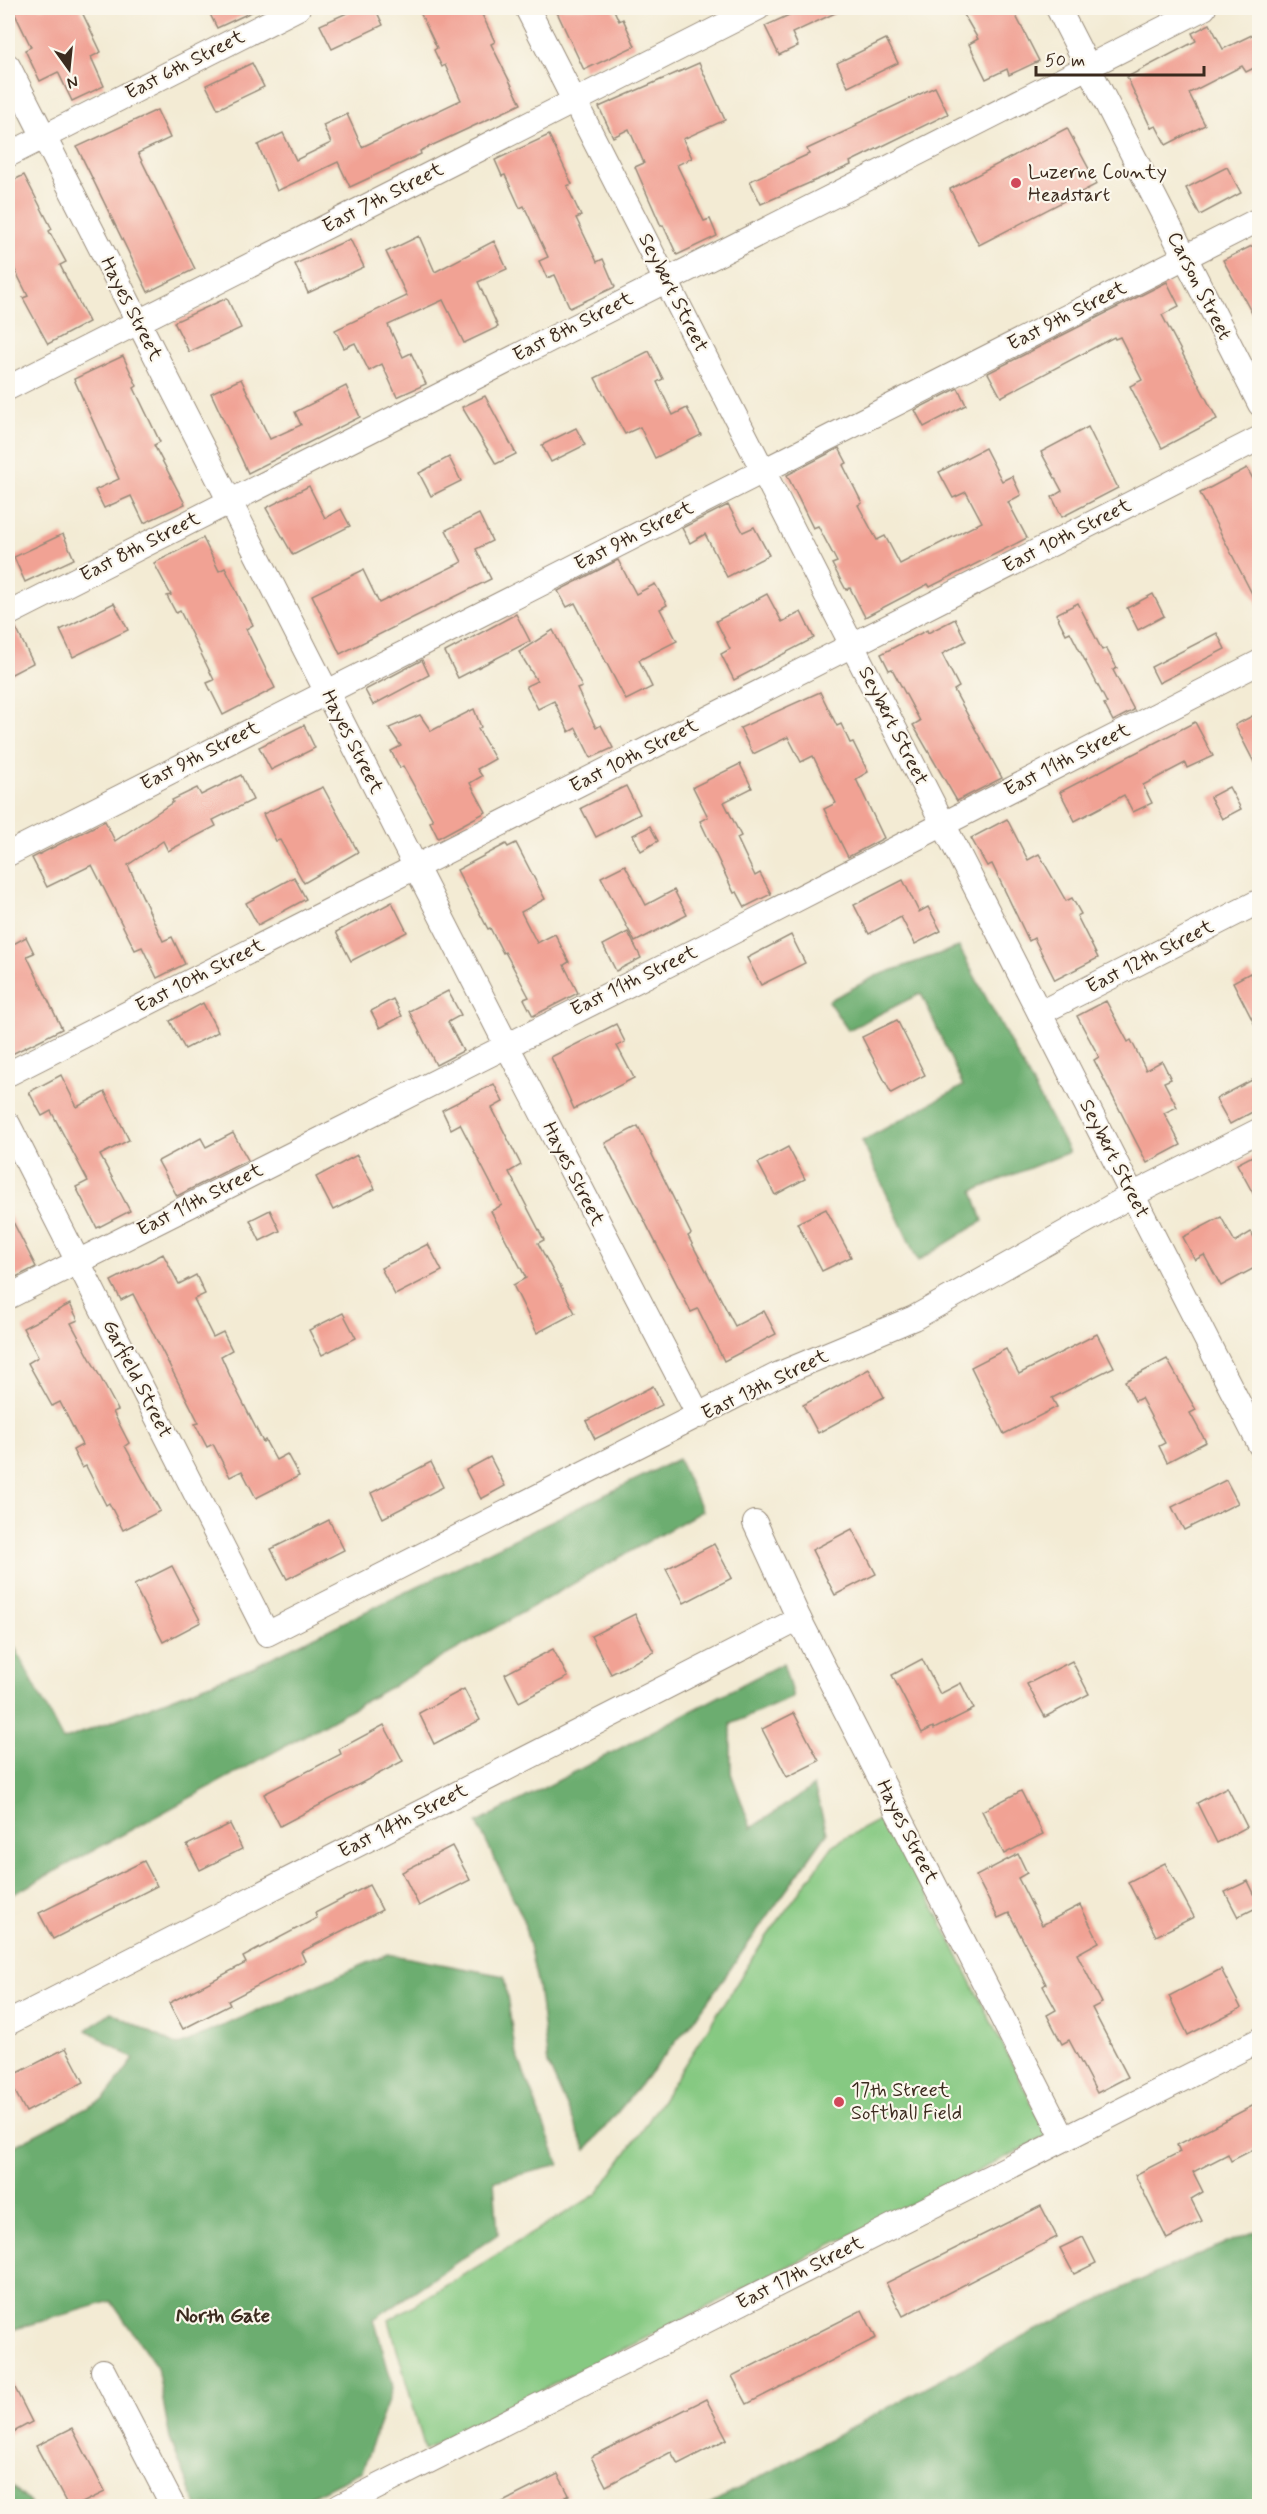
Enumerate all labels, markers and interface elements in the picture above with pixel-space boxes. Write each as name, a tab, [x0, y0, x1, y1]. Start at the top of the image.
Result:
street label: East 6th Street	[121, 23, 249, 107]
north arrow	[39, 39, 99, 99]
scale bar	[1036, 39, 1204, 77]
text: 50 m	[1045, 49, 1085, 73]
text: N	[65, 71, 80, 94]
street label: East 7th Street	[318, 156, 448, 240]
place label: Luzerne County Headstart	[1028, 159, 1167, 209]
marker: Luzerne County Headstart	[1009, 176, 1023, 190]
street label: Carson Street	[1160, 227, 1238, 345]
street label: Seybert Street	[631, 229, 715, 357]
street label: Hayes Street	[93, 252, 169, 366]
street label: East 9th Street	[1003, 274, 1131, 358]
street label: East 8th Street	[508, 285, 638, 369]
street label: East 10th Street	[998, 492, 1136, 580]
street label: East 9th Street	[570, 494, 698, 578]
street label: East 8th Street	[75, 505, 205, 589]
street label: Seybert Street	[851, 662, 935, 790]
street label: Hayes Street	[314, 685, 390, 799]
street label: East 10th Street	[565, 712, 703, 800]
street label: East 9th Street	[136, 714, 264, 798]
street label: East 11th Street	[1000, 717, 1135, 803]
street label: East 12th Street	[1082, 913, 1219, 1001]
street label: East 10th Street	[131, 932, 269, 1020]
street label: East 11th Street	[566, 939, 702, 1023]
street label: Seybert Street	[1072, 1095, 1156, 1223]
street label: Hayes Street	[535, 1117, 611, 1231]
street label: East 11th Street	[133, 1157, 268, 1243]
street label: Garfield Street	[96, 1315, 178, 1443]
street label: East 13th Street	[697, 1343, 833, 1427]
street label: Hayes Street	[869, 1775, 945, 1889]
street label: East 14th Street	[334, 1777, 472, 1865]
place label: 17th Street Softball Field	[851, 2077, 962, 2127]
marker: 17th Street Softball Field	[832, 2095, 846, 2109]
street label: East 17th Street	[732, 2229, 868, 2317]
district label: North Gate	[176, 2302, 270, 2330]

